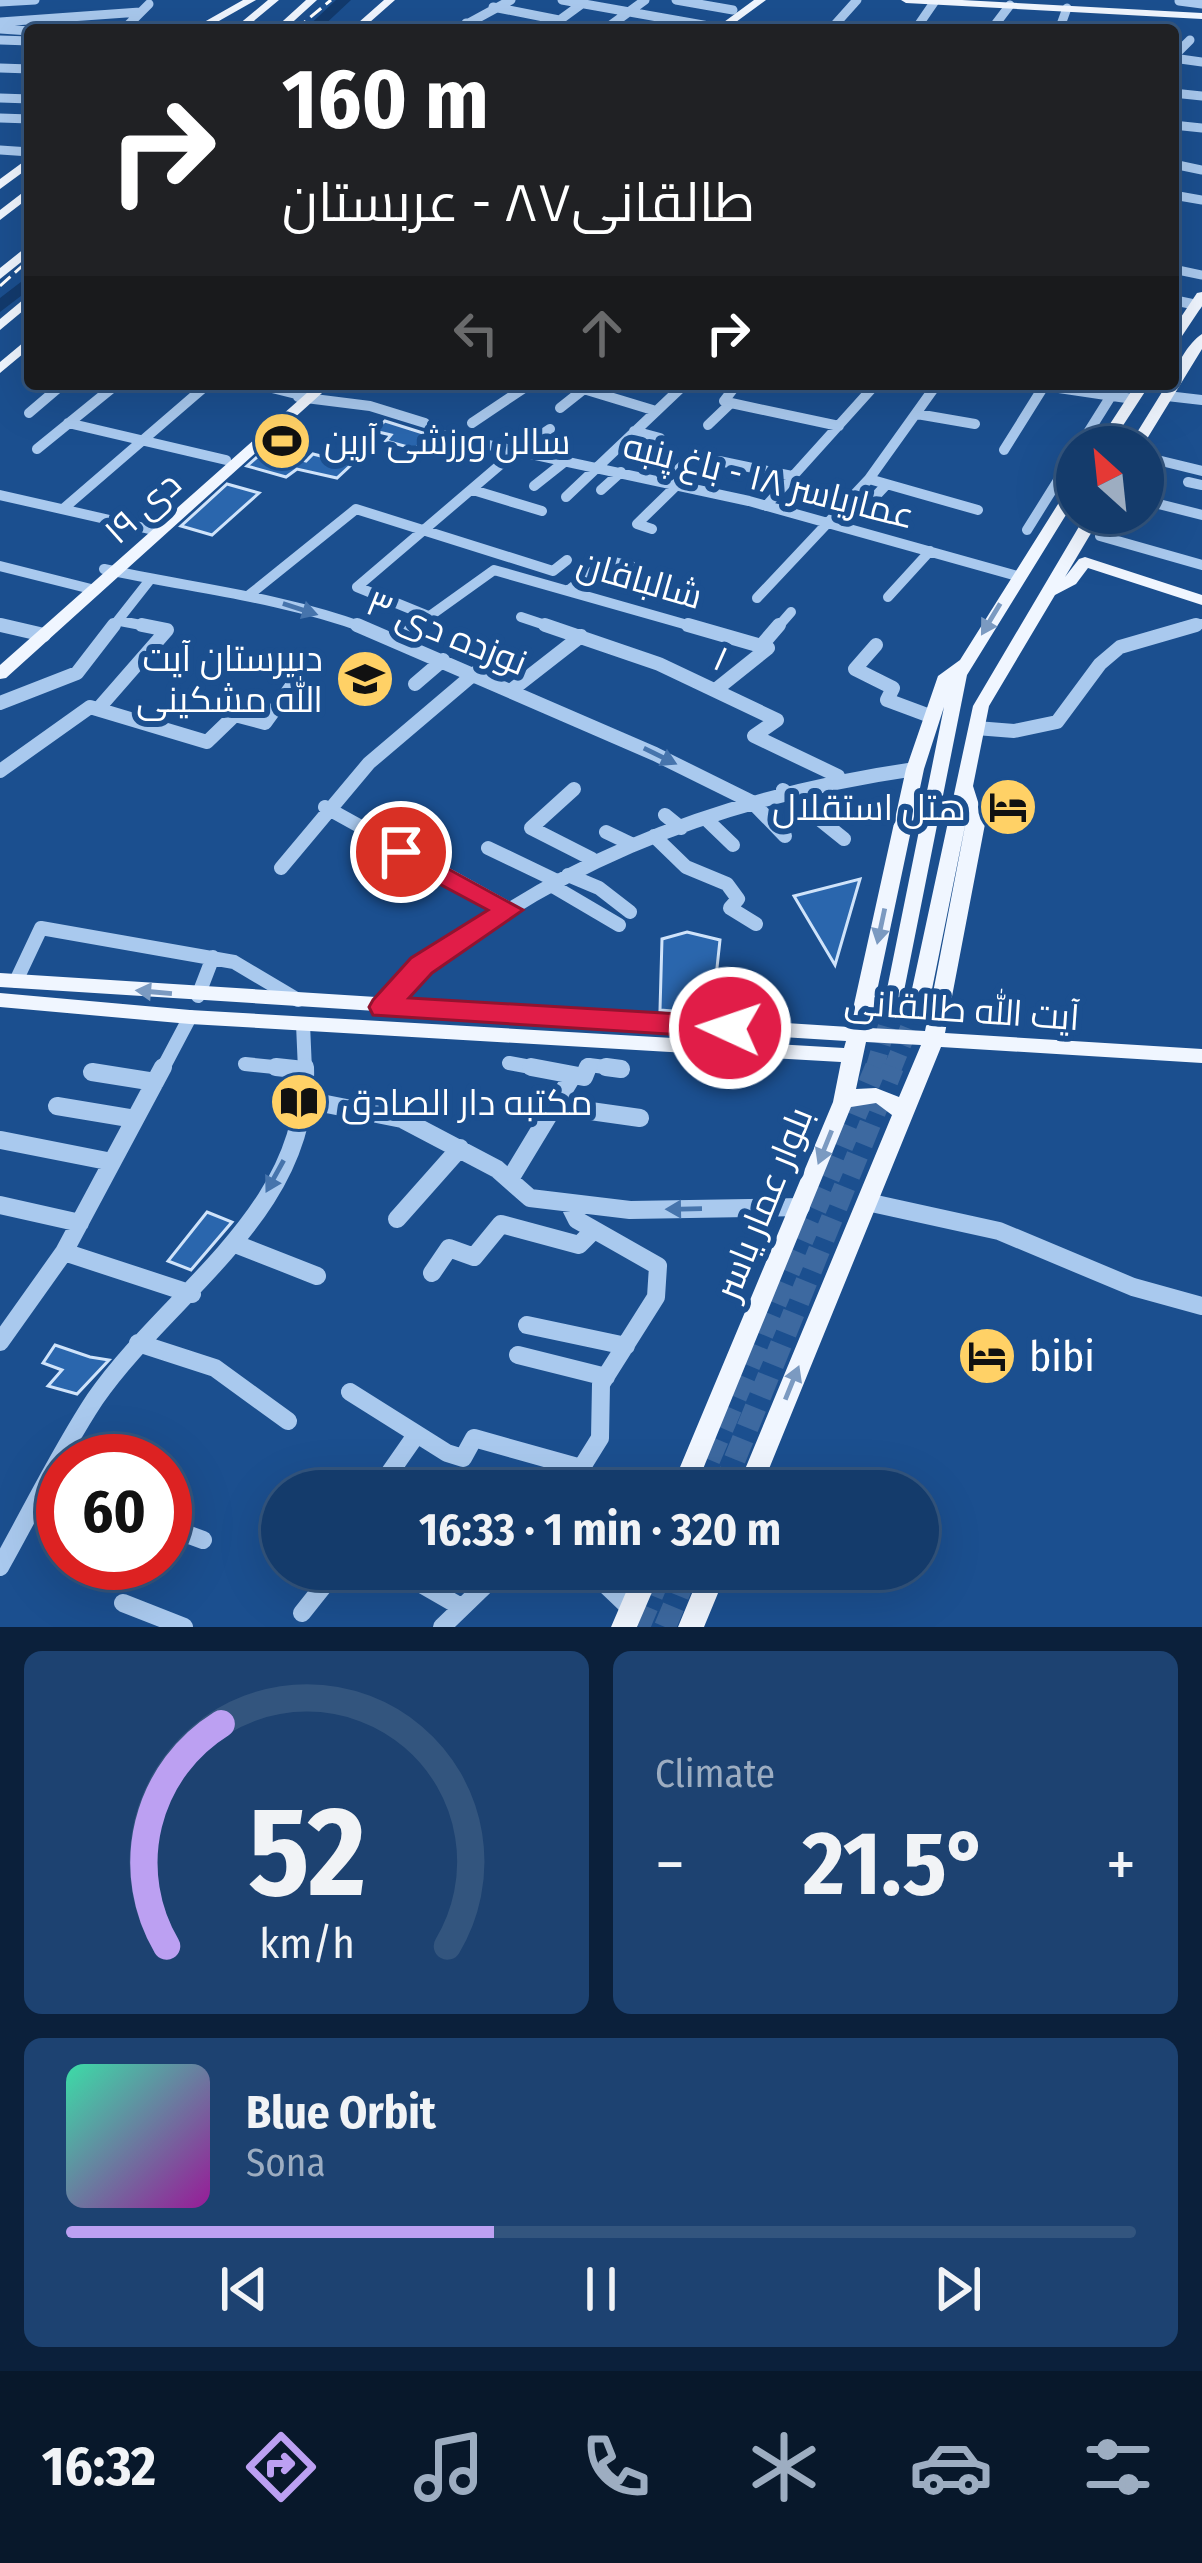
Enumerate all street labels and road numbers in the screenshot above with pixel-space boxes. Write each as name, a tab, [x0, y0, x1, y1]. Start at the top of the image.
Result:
street label: عماریاسر ۱۸ - باغ پنبه	[618, 424, 919, 540]
street label: ۱۹ دی	[95, 462, 190, 554]
street label: شالبافان	[572, 541, 707, 619]
street label: نوزده دی ۳	[360, 581, 533, 685]
street label: ۱	[707, 637, 735, 681]
street label: آیت الله طالقانی	[843, 978, 1081, 1040]
street label: بلوار عمار یاسر	[705, 1101, 822, 1308]

